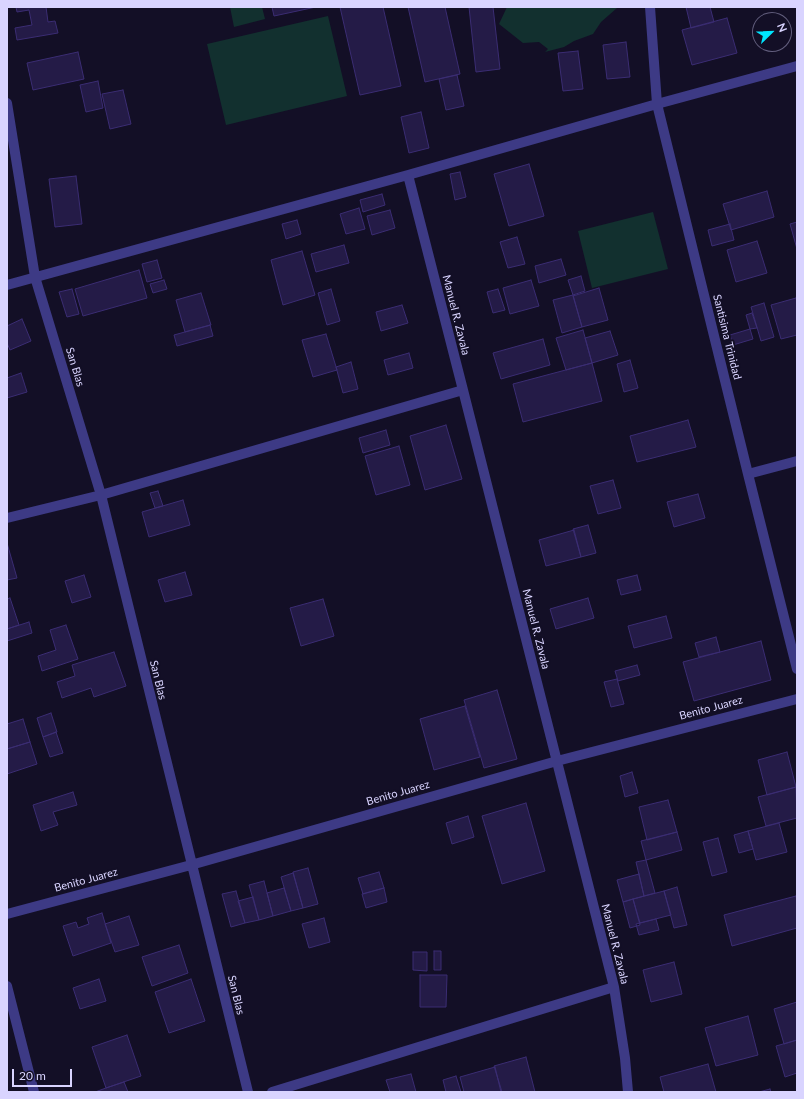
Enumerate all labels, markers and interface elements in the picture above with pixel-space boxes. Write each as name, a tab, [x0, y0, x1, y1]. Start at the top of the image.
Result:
north arrow	[752, 12, 792, 52]
text: N	[775, 21, 790, 34]
street label: Manuel R. Zavala	[440, 273, 472, 357]
street label: Santisima Trinidad	[710, 293, 744, 381]
street label: San Blas	[63, 346, 87, 388]
street label: Manuel R. Zavala	[520, 587, 552, 671]
street label: San Blas	[147, 659, 169, 701]
street label: Benito Juarez	[678, 693, 744, 723]
street label: Benito Juarez	[365, 778, 431, 808]
street label: Benito Juarez	[53, 865, 119, 895]
street label: Manuel R. Zavala	[599, 902, 631, 986]
street label: San Blas	[225, 974, 247, 1016]
scale bar	[14, 1061, 74, 1087]
text: 20 m	[19, 1068, 46, 1083]

